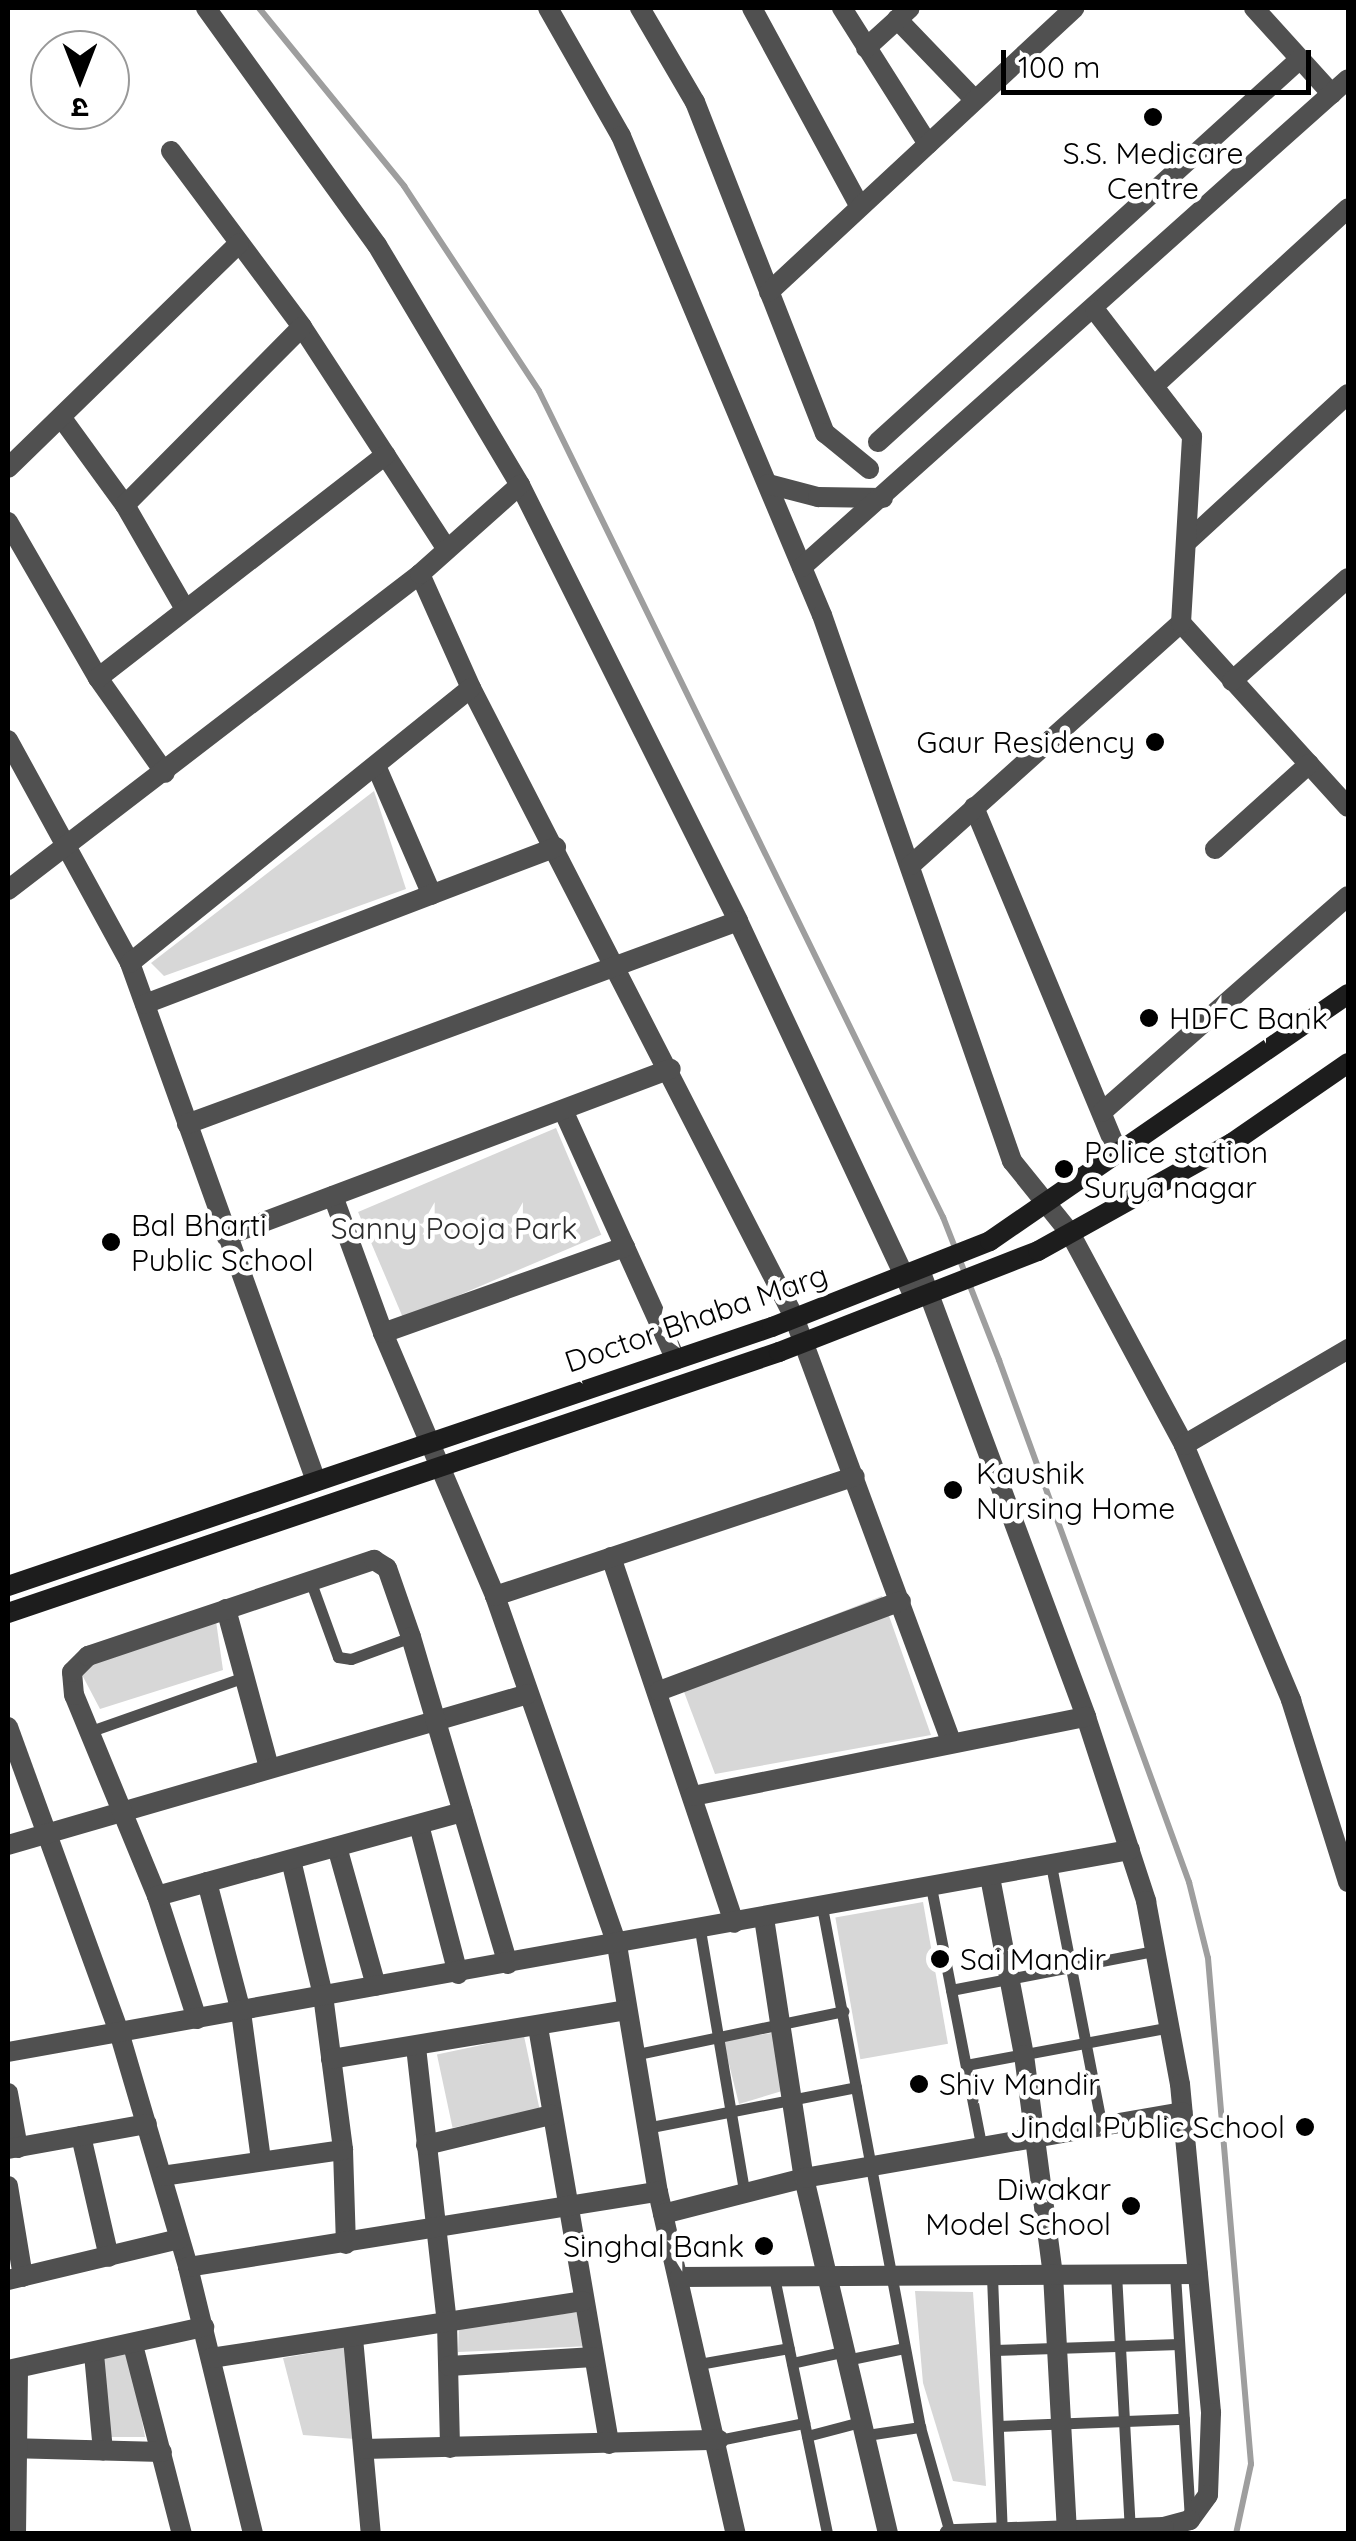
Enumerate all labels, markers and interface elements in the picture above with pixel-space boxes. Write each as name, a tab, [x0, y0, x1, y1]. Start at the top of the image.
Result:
north arrow	[30, 30, 130, 130]
scale bar	[1006, 30, 1316, 92]
text: 100 m	[1018, 48, 1100, 86]
text: उ	[72, 91, 88, 126]
marker: S.S. Medicare Centre	[1140, 104, 1166, 130]
place label: S.S. Medicare Centre	[1063, 135, 1243, 206]
place label: Gaur Residency	[917, 724, 1135, 760]
marker: Gaur Residency	[1144, 731, 1166, 753]
place label: HDFC Bank	[1169, 1000, 1328, 1036]
marker: HDFC Bank	[1138, 1007, 1160, 1029]
place label: Police station Surya nagar	[1084, 1134, 1268, 1204]
marker: Police station Surya nagar	[1053, 1158, 1075, 1180]
place label: Bal Bharti Public School	[131, 1207, 314, 1278]
park label: Sanny Pooja Park	[331, 1210, 577, 1246]
marker: Bal Bharti Public School	[100, 1231, 122, 1253]
street label: Doctor Bhaba Marg	[560, 1256, 832, 1380]
place label: Kaushik Nursing Home	[976, 1455, 1175, 1526]
marker: Kaushik Nursing Home	[940, 1477, 966, 1503]
place label: Sai Mandir	[960, 1941, 1106, 1977]
marker: Sai Mandir	[929, 1948, 951, 1970]
place label: Shiv Mandir	[939, 2066, 1100, 2102]
marker: Shiv Mandir	[908, 2073, 930, 2095]
place label: Jindal Public School	[1010, 2109, 1285, 2145]
marker: Jindal Public School	[1294, 2116, 1316, 2138]
place label: Diwakar Model School	[925, 2171, 1111, 2242]
marker: Diwakar Model School	[1120, 2195, 1142, 2217]
place label: Singhal Bank	[563, 2228, 744, 2264]
marker: Singhal Bank	[753, 2235, 775, 2257]

